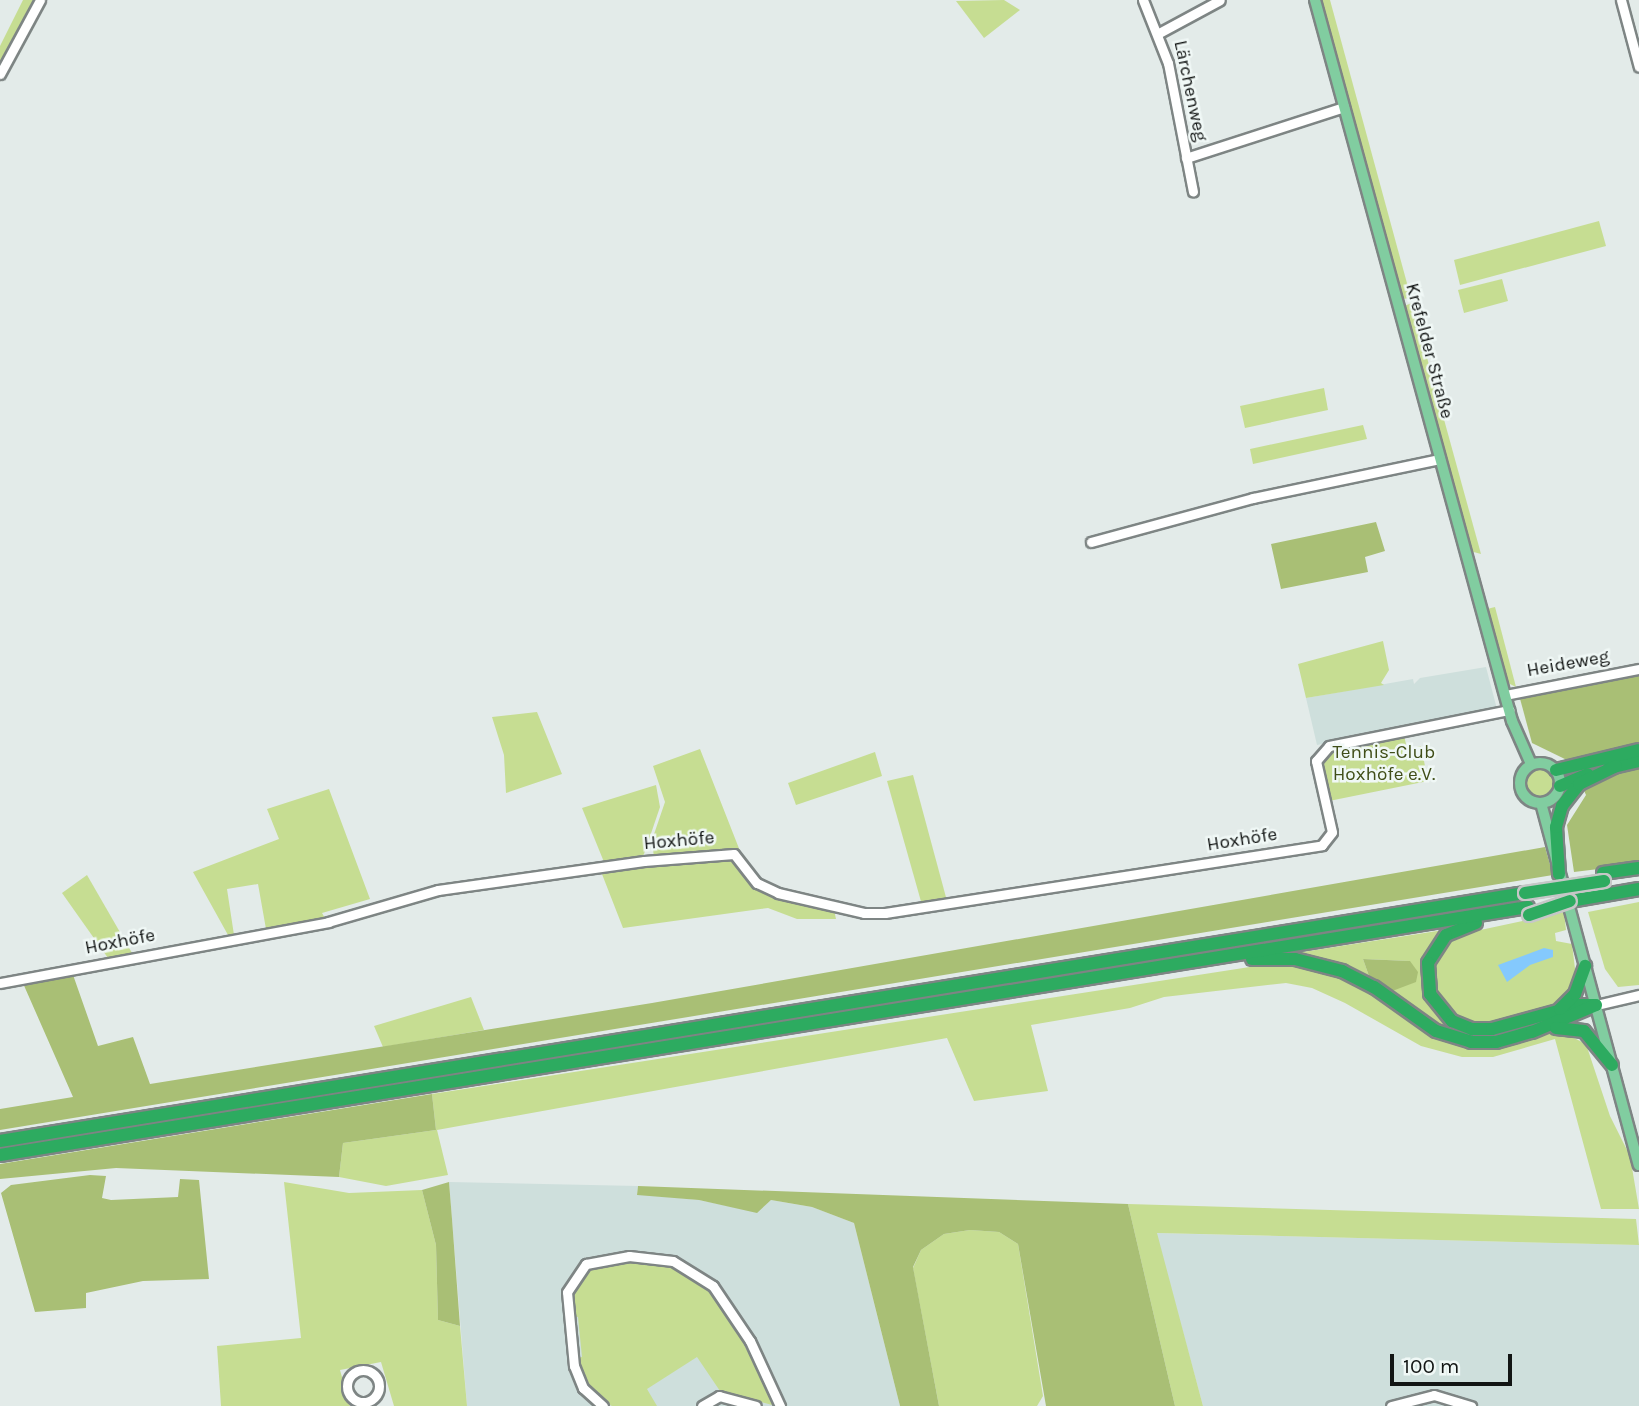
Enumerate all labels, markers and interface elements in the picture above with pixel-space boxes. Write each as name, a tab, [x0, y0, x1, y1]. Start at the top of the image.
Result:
street label: Lärchenweg	[1168, 38, 1212, 144]
street label: Krefelder Straße	[1400, 281, 1458, 421]
street label: Heideweg	[1525, 646, 1611, 682]
park label: Tennis-Club Hoxhöfe e.V.	[1333, 742, 1435, 786]
street label: Hoxhöfe	[1205, 823, 1279, 857]
street label: Hoxhöfe	[643, 827, 715, 855]
street label: Hoxhöfe	[83, 924, 157, 960]
scale bar	[1394, 1340, 1516, 1384]
text: 100 m	[1403, 1354, 1460, 1378]

